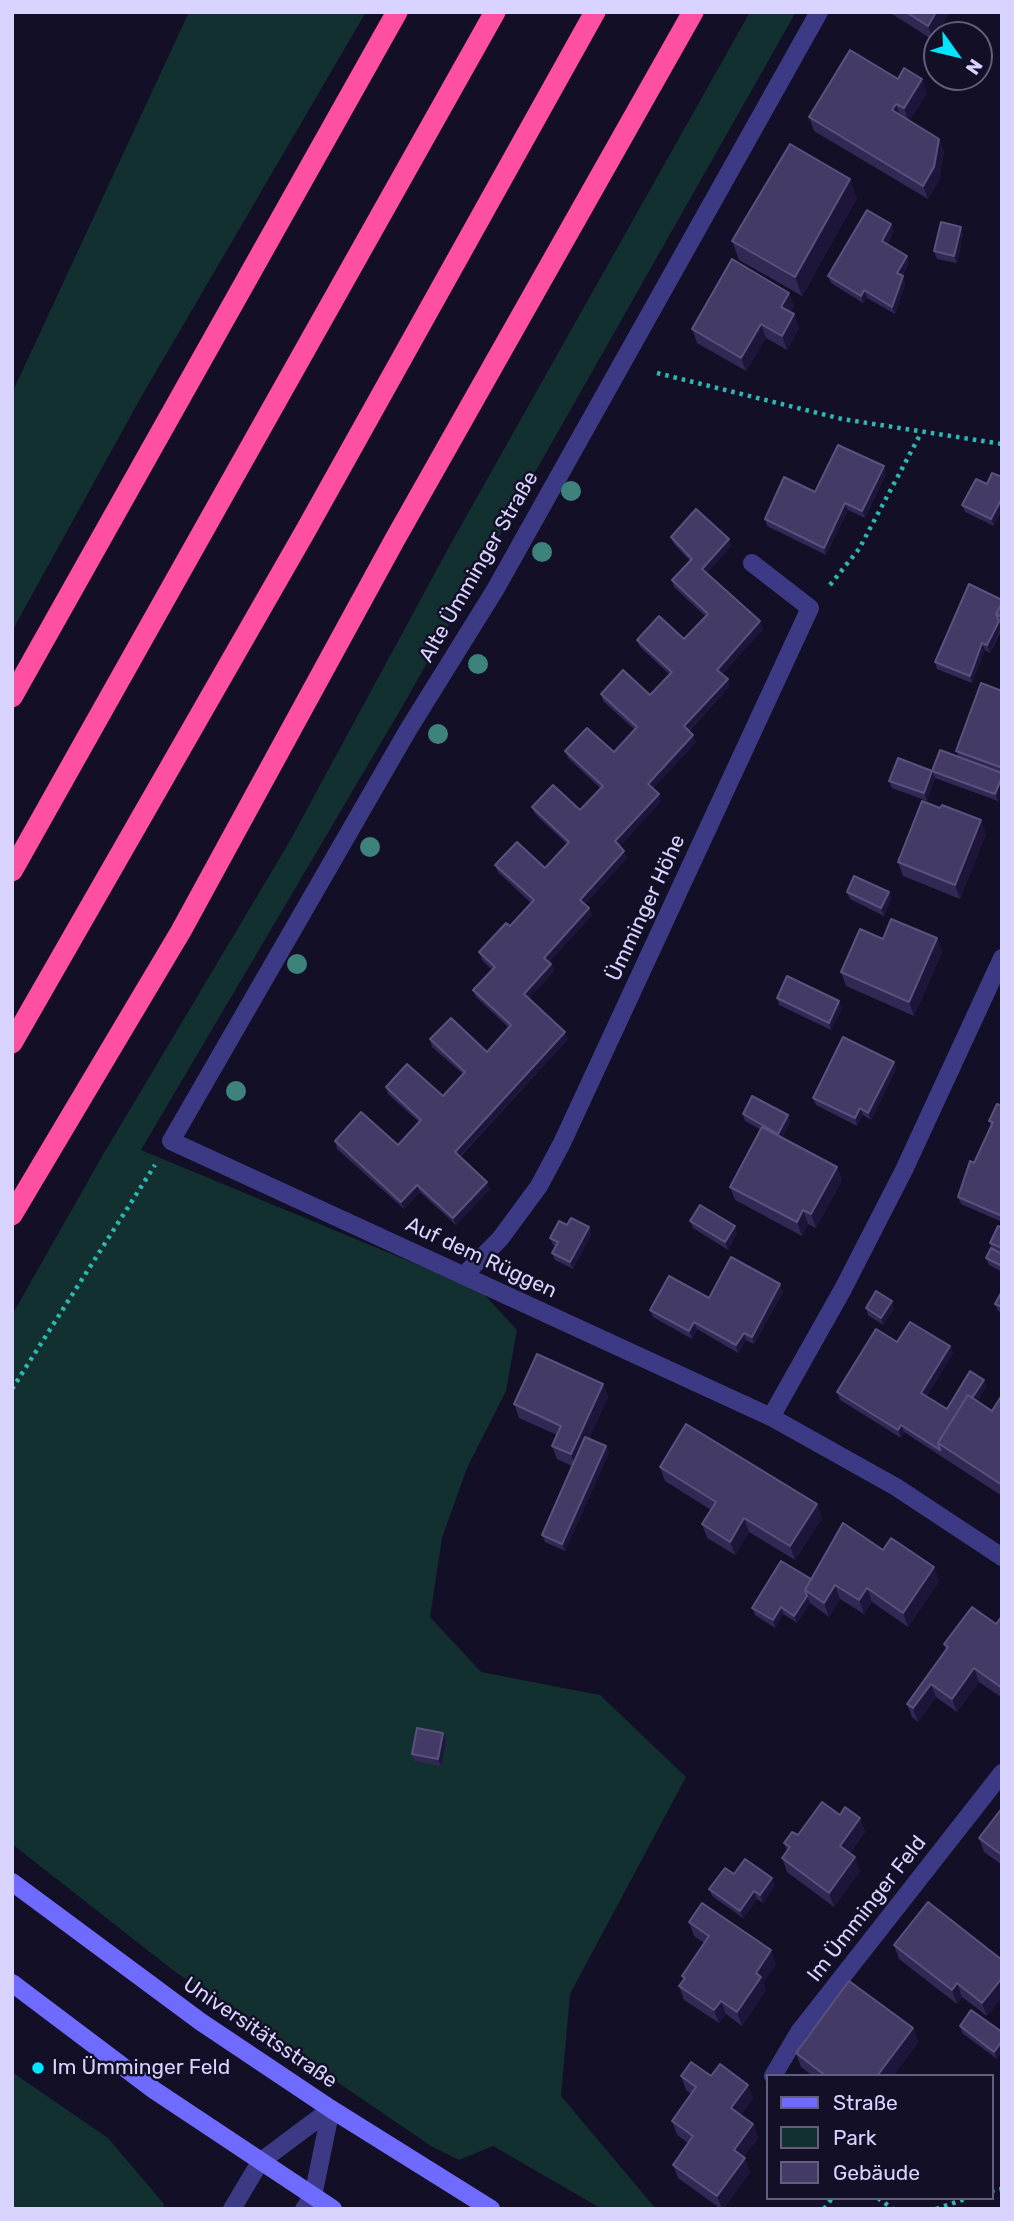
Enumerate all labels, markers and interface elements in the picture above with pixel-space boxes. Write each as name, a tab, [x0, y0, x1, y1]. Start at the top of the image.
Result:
north arrow	[923, 21, 993, 91]
text: N	[961, 55, 988, 79]
street label: Alte Ümminger Straße	[414, 467, 544, 667]
street label: Ümminger Höhe	[601, 831, 691, 985]
street label: Auf dem Rüggen	[401, 1212, 561, 1304]
street label: Im Ümminger Feld	[802, 1831, 932, 1987]
street label: Universitätsstraße	[178, 1972, 342, 2094]
place label: Im Ümminger Feld	[52, 2055, 230, 2081]
marker: Im Ümminger Feld	[30, 2060, 46, 2076]
legend	[766, 2074, 993, 2200]
text: Straße	[833, 2090, 898, 2115]
text: Park	[833, 2125, 877, 2150]
text: Gebäude	[833, 2160, 920, 2185]

